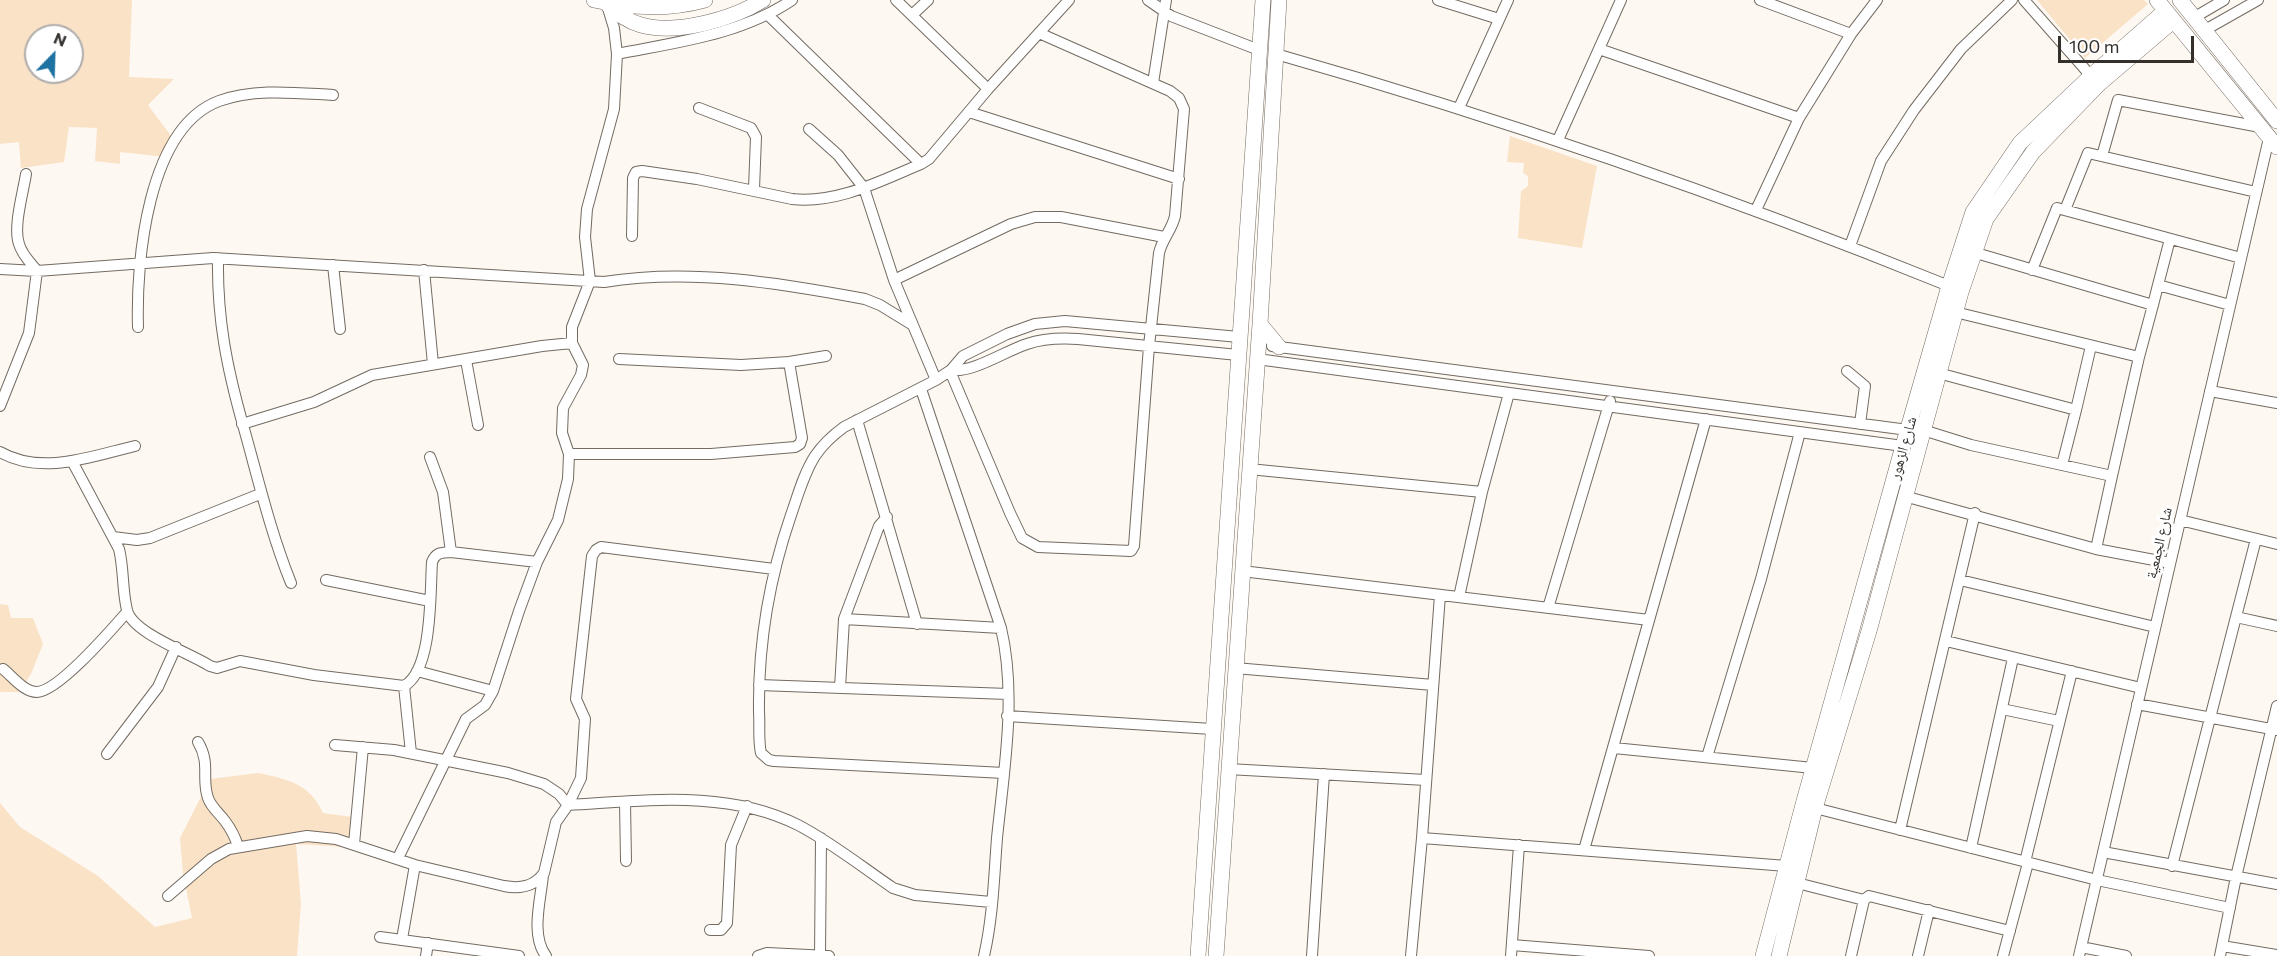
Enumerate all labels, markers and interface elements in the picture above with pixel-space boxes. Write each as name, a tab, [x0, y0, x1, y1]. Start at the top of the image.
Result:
north arrow	[24, 24, 84, 84]
scale bar	[2061, 24, 2198, 62]
text: N	[51, 28, 70, 50]
text: 100 m	[2069, 35, 2119, 57]
street label: شارع الزهور	[1885, 414, 1921, 482]
street label: شارع الجمعية	[2142, 506, 2176, 580]

